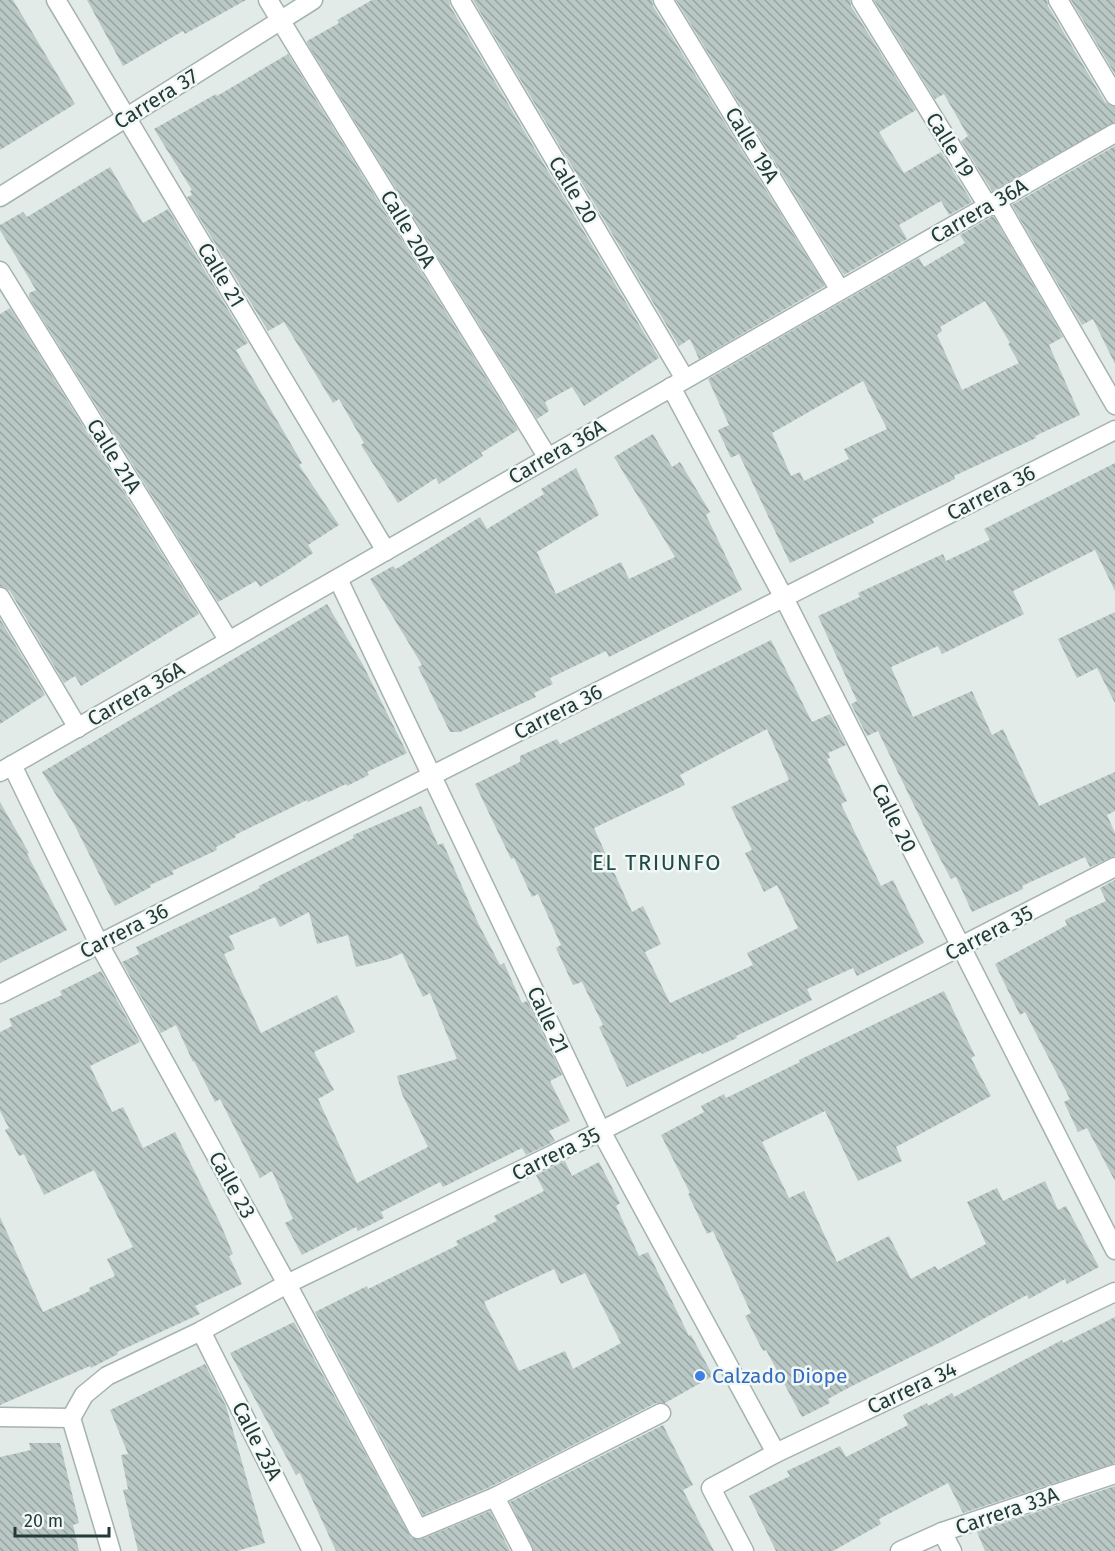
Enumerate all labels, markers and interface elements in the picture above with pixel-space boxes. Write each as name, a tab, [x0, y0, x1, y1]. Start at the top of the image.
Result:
street label: Carrera 37	[109, 63, 203, 135]
street label: Calle 19A	[719, 102, 785, 188]
street label: Calle 19	[920, 108, 980, 182]
street label: Calle 20	[543, 152, 603, 228]
street label: Carrera 36A	[926, 173, 1032, 249]
street label: Calle 20A	[375, 185, 441, 273]
street label: Calle 21	[192, 238, 250, 312]
street label: Calle 21A	[81, 414, 147, 498]
street label: Carrera 36A	[504, 414, 610, 490]
street label: Carrera 36	[942, 460, 1040, 526]
street label: Carrera 36A	[83, 656, 189, 732]
street label: Carrera 36	[509, 679, 607, 745]
street label: Calle 20	[866, 779, 922, 857]
district label: EL TRIUNFO	[592, 849, 722, 876]
street label: Carrera 36	[75, 898, 173, 964]
street label: Carrera 35	[941, 900, 1037, 966]
street label: Calle 21	[521, 982, 575, 1058]
street label: Carrera 35	[507, 1121, 605, 1187]
street label: Calle 23	[203, 1147, 261, 1223]
street label: Carrera 34	[863, 1356, 961, 1420]
place label: Calzado Diope	[712, 1363, 847, 1389]
marker: Calzado Diope	[693, 1369, 707, 1383]
street label: Calle 23A	[226, 1397, 288, 1485]
street label: Carrera 33A	[952, 1481, 1062, 1541]
scale bar	[15, 1500, 110, 1538]
text: 20 m	[24, 1510, 63, 1532]

